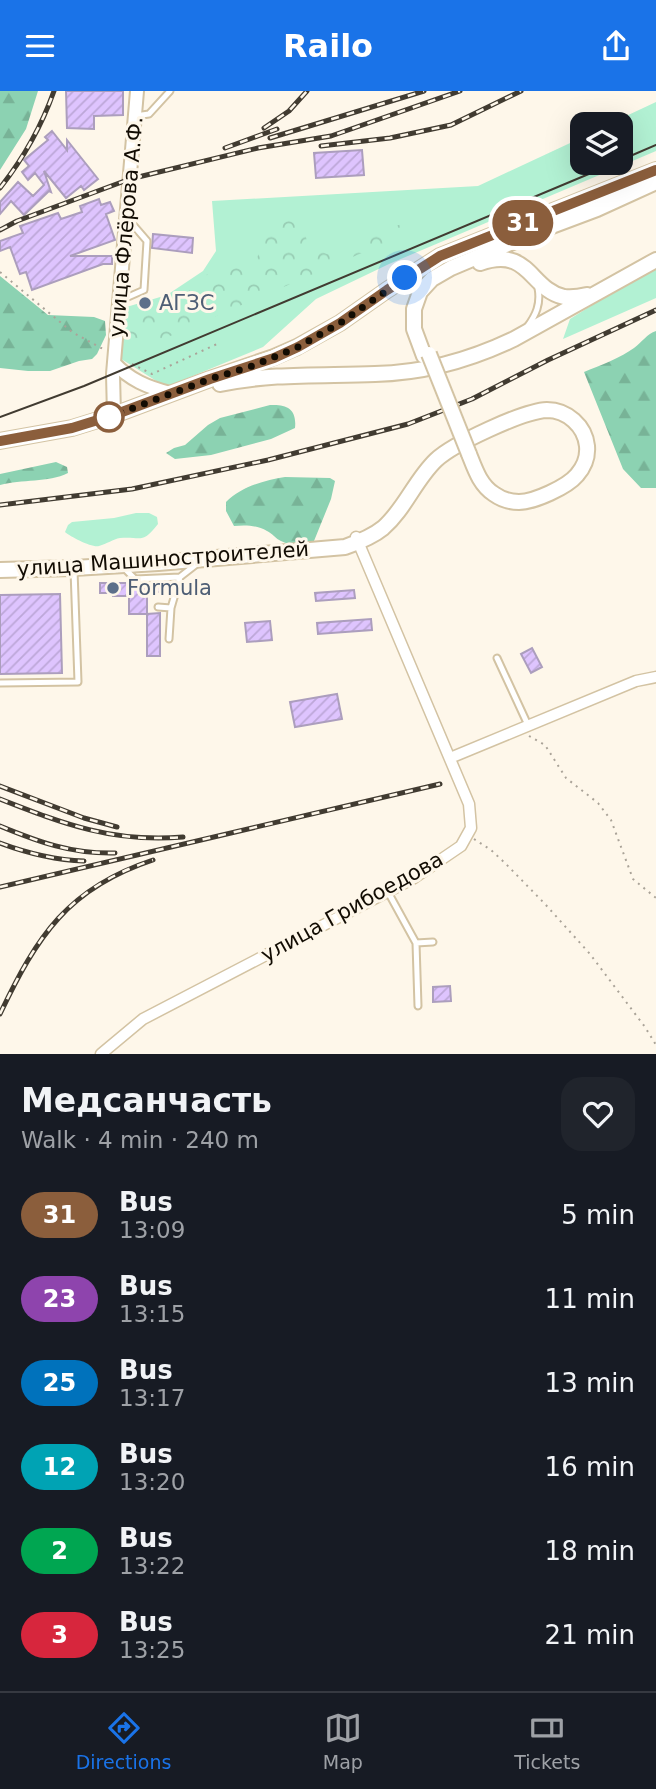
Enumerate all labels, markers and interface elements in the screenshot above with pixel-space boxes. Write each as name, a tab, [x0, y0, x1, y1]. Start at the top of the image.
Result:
icon: menu	[21, 27, 59, 65]
text: Railo	[283, 27, 373, 65]
icon: share	[597, 27, 635, 65]
map controls	[570, 112, 633, 175]
button: layers	[570, 112, 633, 175]
street label: улица Флёрова А.Ф.	[104, 116, 148, 338]
line badge: 31	[491, 200, 554, 246]
text: 31	[506, 209, 540, 237]
your location	[387, 260, 422, 295]
place label: АГЗС	[159, 291, 214, 315]
marker: АГЗС	[137, 295, 153, 311]
unlabelled marker	[94, 402, 124, 432]
street label: улица Машиностроителей	[16, 537, 310, 581]
place label: Formula	[127, 576, 212, 600]
marker: Formula	[105, 580, 121, 596]
street label: улица Грибоедова	[257, 847, 447, 967]
button: heart	[561, 1077, 635, 1151]
text: Медсанчасть	[21, 1081, 272, 1120]
text: Walk · 4 min · 240 m	[21, 1127, 259, 1153]
text: Bus	[119, 1187, 173, 1217]
text: 5 min	[561, 1200, 635, 1230]
text: 31	[43, 1201, 76, 1229]
text: 13:09	[119, 1217, 185, 1243]
text: Bus	[119, 1271, 173, 1301]
text: 11 min	[545, 1284, 635, 1314]
text: 23	[43, 1285, 76, 1313]
text: 13:15	[119, 1301, 185, 1327]
text: Bus	[119, 1355, 173, 1385]
text: 13 min	[545, 1368, 635, 1398]
text: 25	[43, 1369, 76, 1397]
text: 13:17	[119, 1385, 185, 1411]
text: Bus	[119, 1439, 173, 1469]
text: 16 min	[545, 1452, 635, 1482]
text: 12	[43, 1453, 76, 1481]
text: 13:20	[119, 1469, 185, 1495]
text: Bus	[119, 1523, 173, 1553]
text: 18 min	[545, 1536, 635, 1566]
text: 2	[51, 1537, 68, 1565]
text: 13:22	[119, 1553, 185, 1579]
text: Bus	[119, 1607, 173, 1637]
text: 21 min	[545, 1620, 635, 1650]
text: 3	[51, 1621, 68, 1649]
text: 13:25	[119, 1637, 185, 1663]
tab: Directions	[76, 1709, 171, 1773]
tab: Map	[323, 1709, 363, 1773]
tab: Tickets	[514, 1709, 580, 1773]

